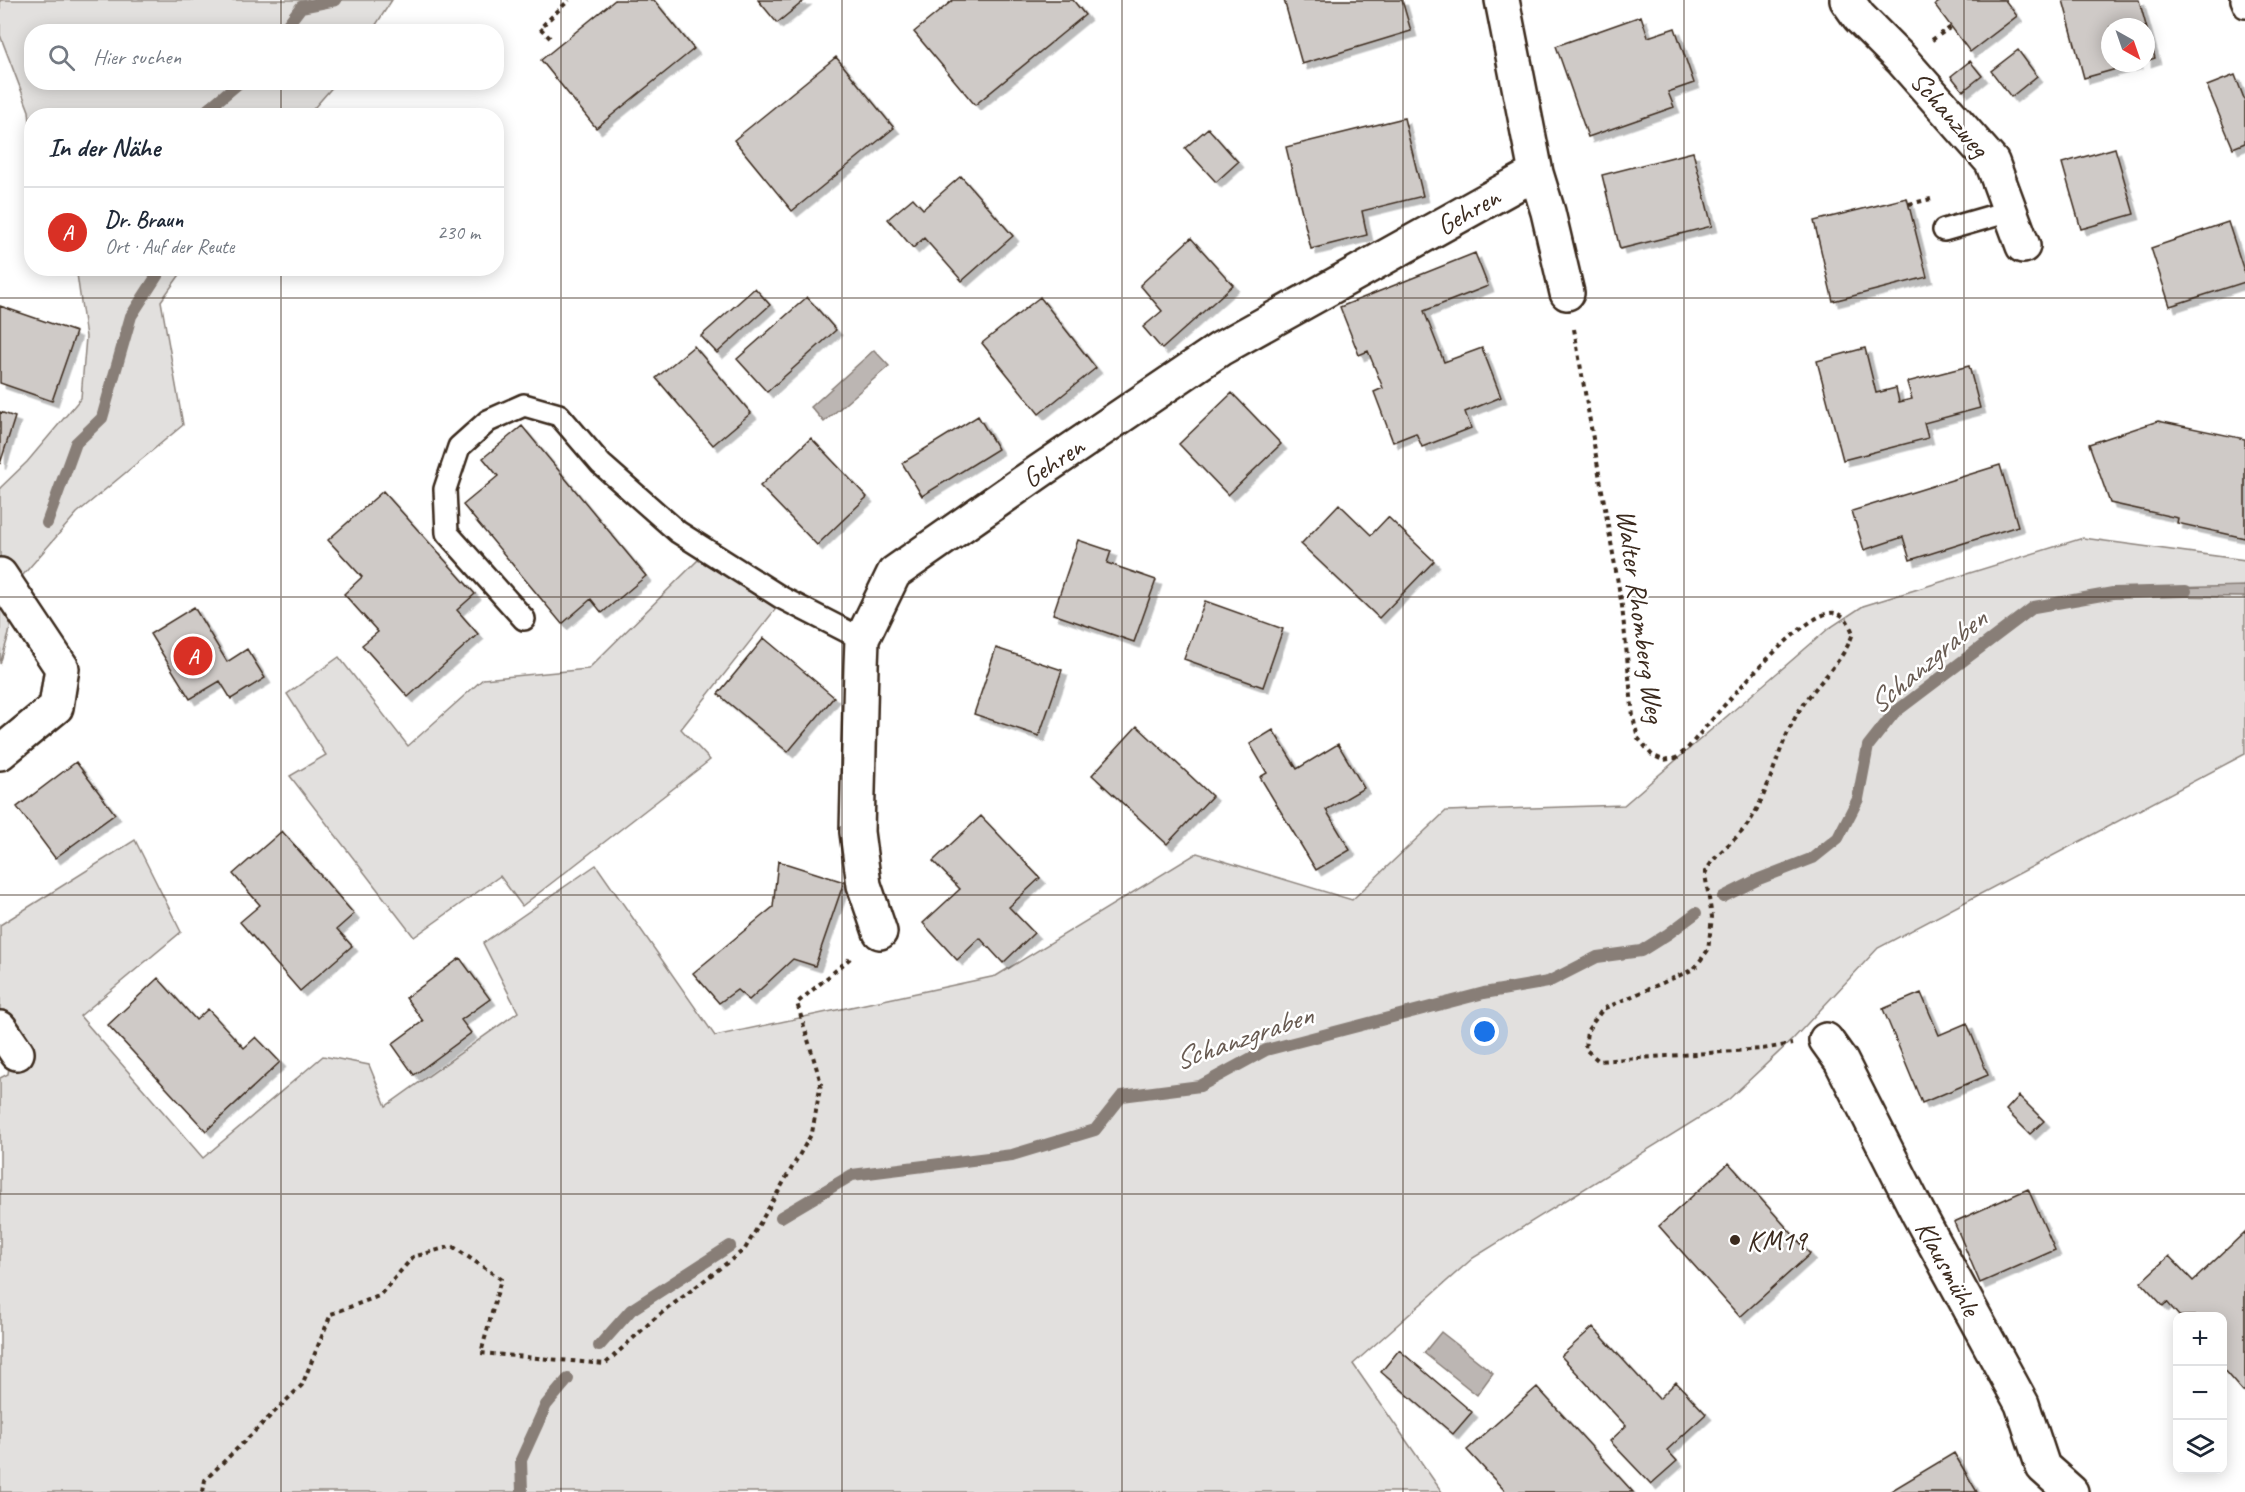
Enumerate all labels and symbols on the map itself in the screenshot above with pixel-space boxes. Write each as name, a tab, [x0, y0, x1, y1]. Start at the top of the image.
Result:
north arrow	[2101, 18, 2155, 72]
street label: Schanzweg	[1903, 64, 1998, 166]
street label: Gehren	[1430, 178, 1507, 243]
street label: Gehren	[1015, 428, 1092, 495]
street label: Walter Rhomberg Weg	[1609, 507, 1674, 727]
water label: Schanzgraben	[1860, 599, 1996, 722]
pin: A	[174, 634, 212, 678]
water label: Schanzgraben	[1169, 995, 1320, 1078]
your location	[1470, 1017, 1499, 1046]
street label: Klausmühle	[1907, 1214, 1989, 1324]
place label: KM19	[1747, 1223, 1809, 1258]
marker: KM19	[1728, 1233, 1742, 1247]

